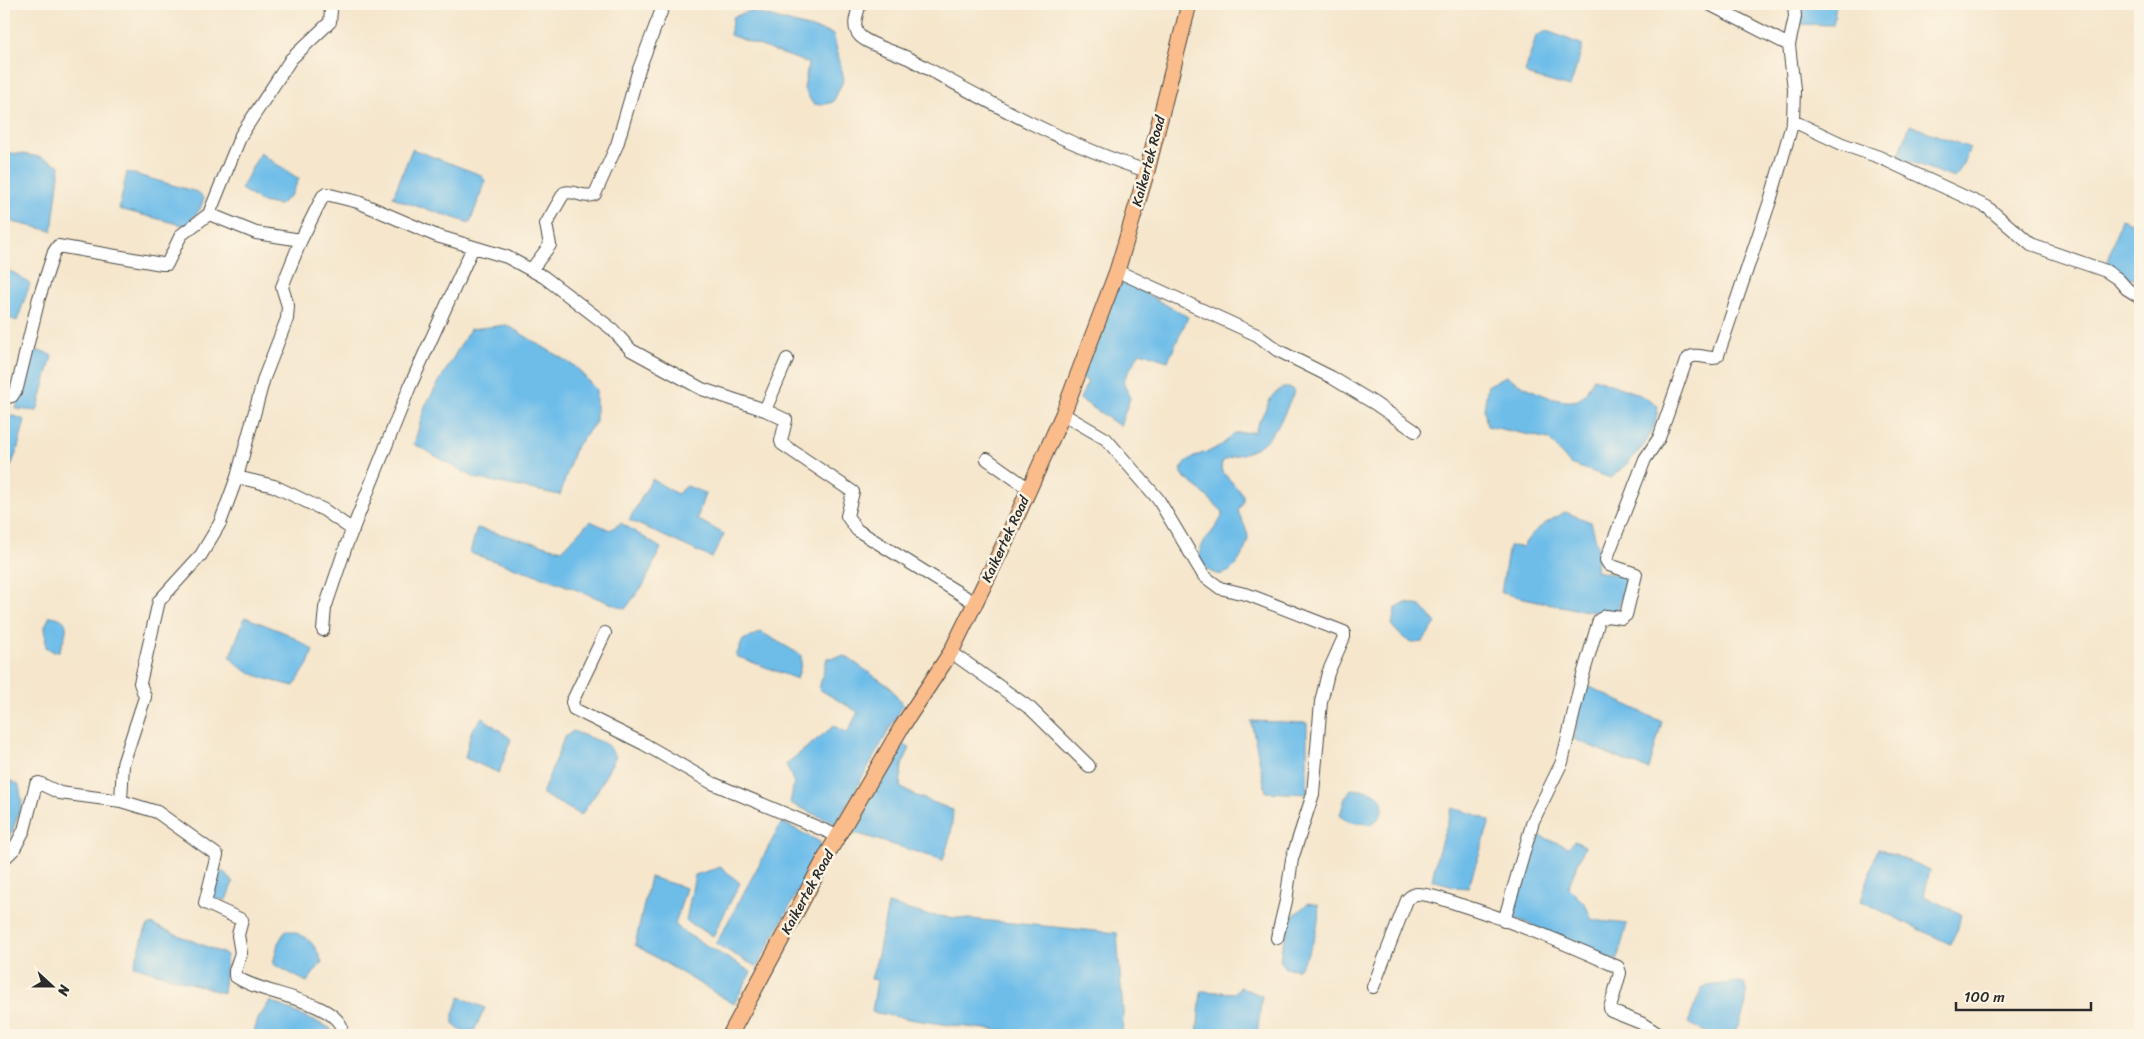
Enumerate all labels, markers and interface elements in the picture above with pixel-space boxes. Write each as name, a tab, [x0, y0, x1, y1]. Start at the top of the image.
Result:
street label: Kaikertek Road	[1124, 111, 1173, 209]
street label: Kaikertek Road	[974, 490, 1037, 587]
street label: Kaikertek Road	[774, 844, 842, 939]
north arrow	[28, 962, 78, 1012]
scale bar	[1956, 979, 2092, 1011]
text: N	[50, 981, 77, 1000]
text: 100 m	[1964, 984, 2005, 1010]

